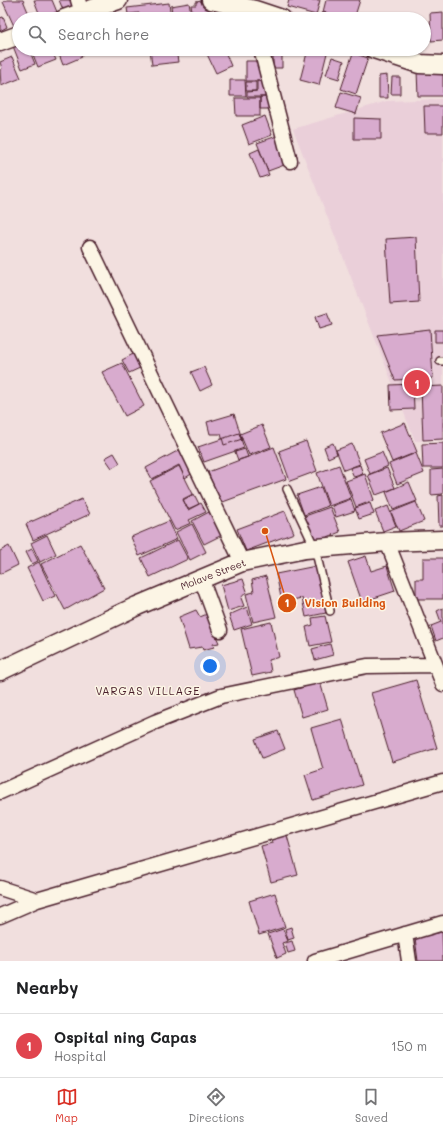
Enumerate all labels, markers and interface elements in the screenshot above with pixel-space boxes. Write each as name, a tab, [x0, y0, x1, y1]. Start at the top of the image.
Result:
search box	[12, 12, 431, 56]
icon: search	[26, 23, 48, 45]
text: Search here	[58, 24, 149, 44]
pin: 1	[404, 368, 430, 398]
street label: Molave Street	[178, 555, 248, 593]
callout: Vision Building	[277, 592, 394, 615]
text: 1	[284, 594, 290, 610]
text: Vision Building	[304, 595, 386, 610]
your location	[200, 656, 220, 676]
district label: VARGAS VILLAGE	[95, 683, 201, 698]
text: Nearby	[16, 976, 78, 998]
text: Ospital ning Capas	[54, 1027, 197, 1047]
text: 1	[26, 1037, 32, 1054]
text: 150 m	[391, 1037, 427, 1054]
text: Hospital	[54, 1047, 106, 1064]
tab: Map	[55, 1086, 78, 1125]
tab: Directions	[188, 1086, 244, 1125]
tab: Saved	[355, 1086, 388, 1125]

